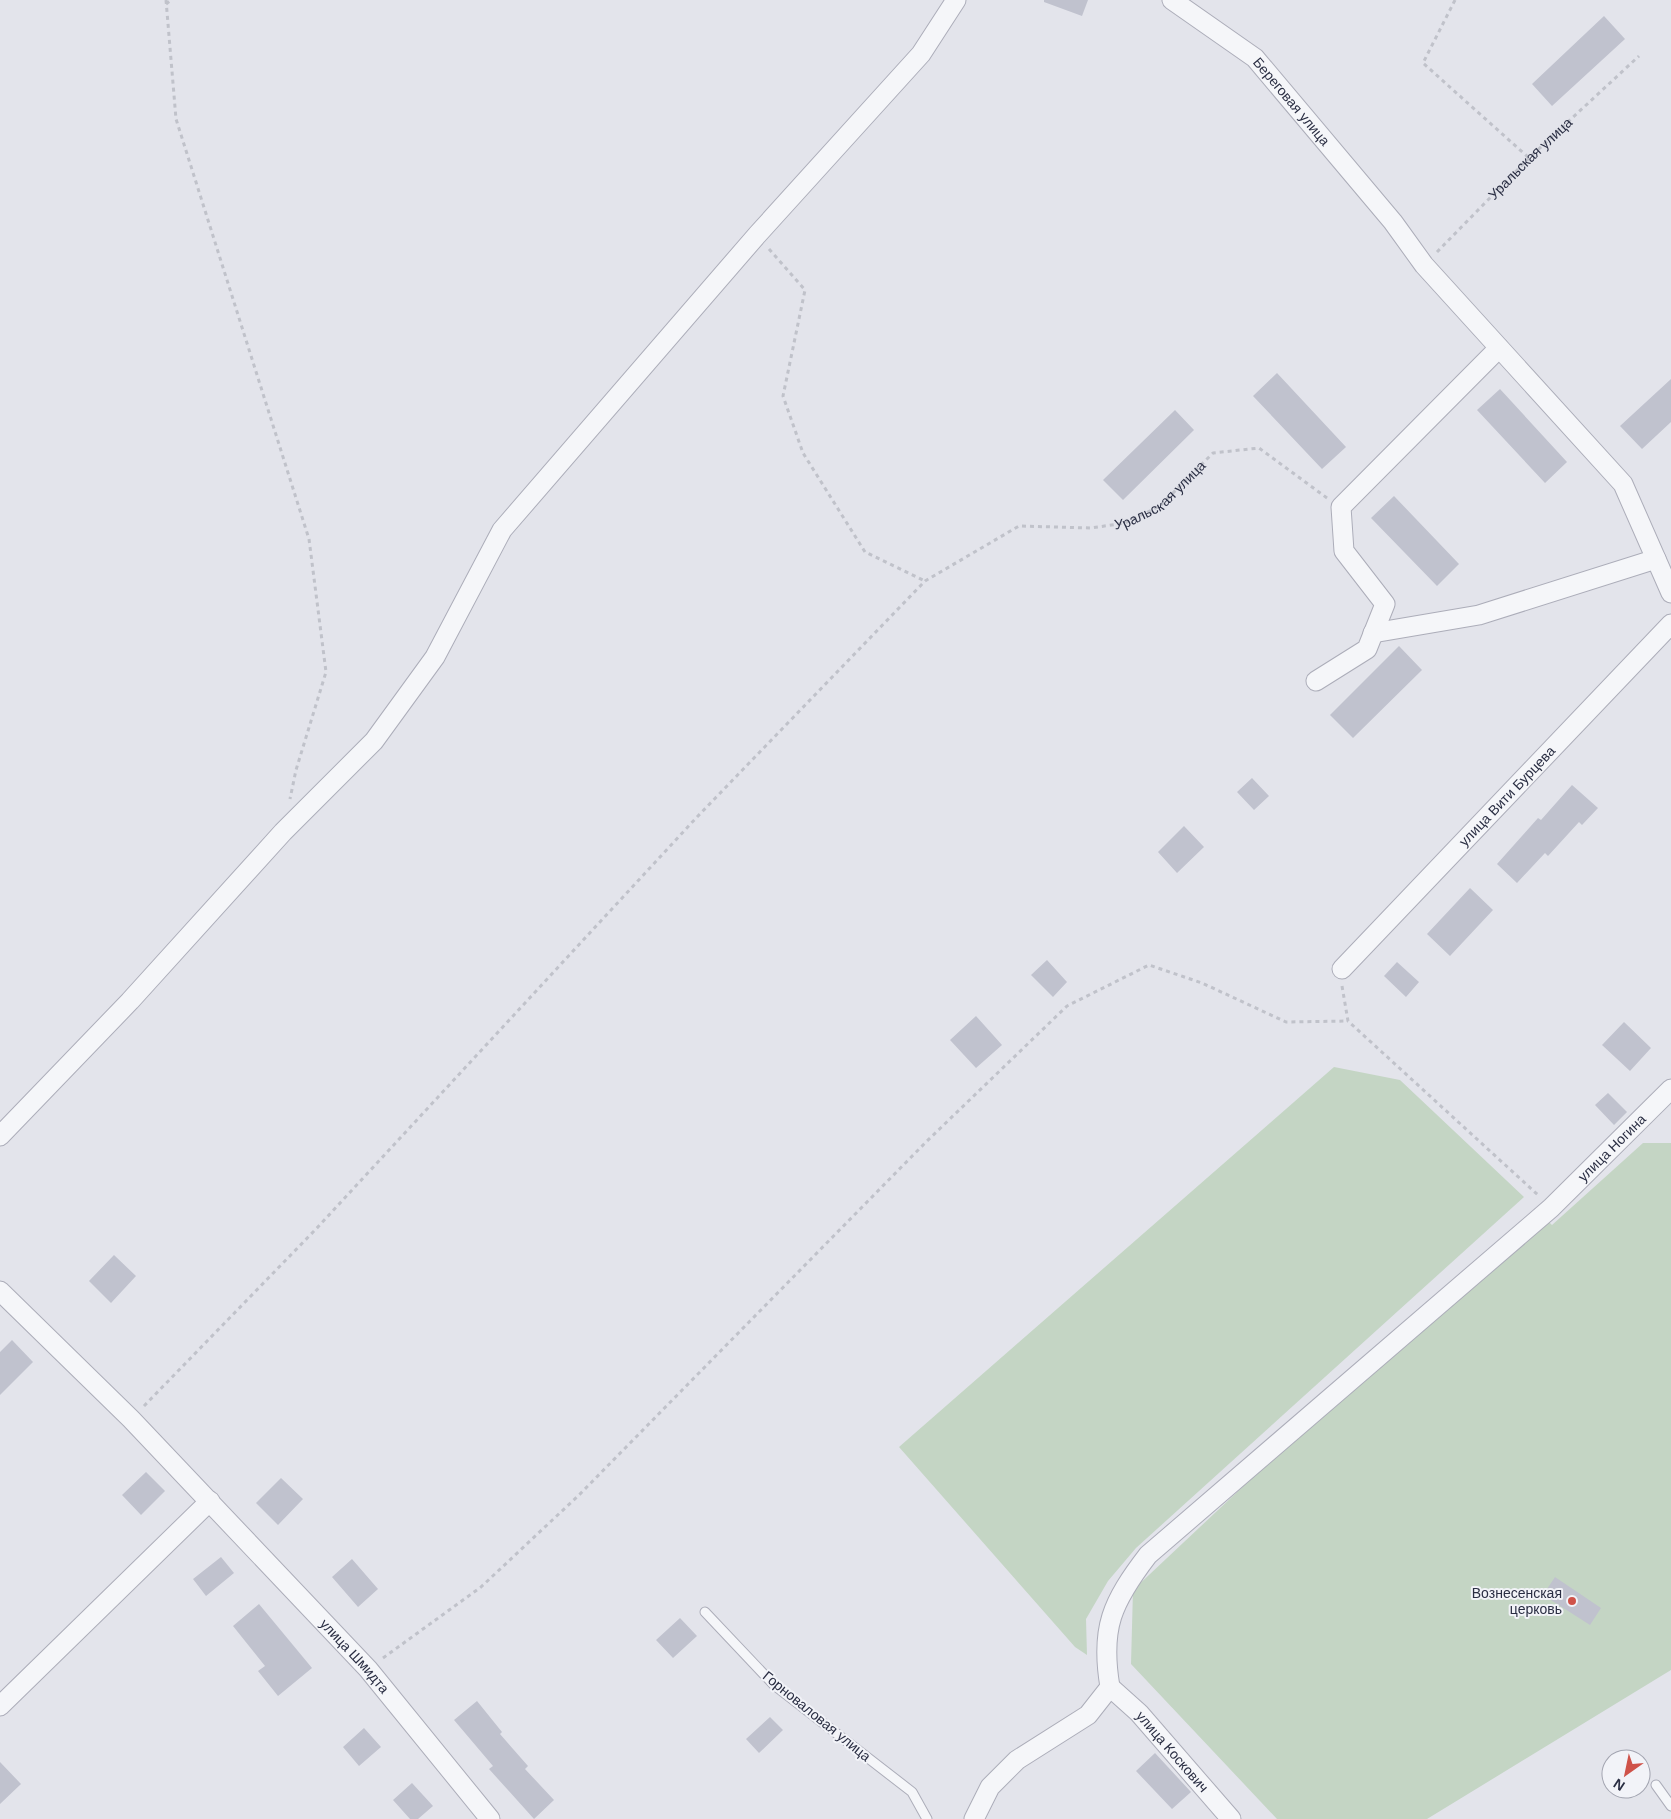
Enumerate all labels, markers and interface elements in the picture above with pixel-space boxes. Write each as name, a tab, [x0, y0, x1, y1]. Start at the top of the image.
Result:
street label: Береговая улица	[1250, 54, 1333, 149]
street label: Уральская улица	[1485, 114, 1575, 203]
street label: Уральская улица	[1113, 457, 1209, 532]
street label: улица Вити Бурцева	[1456, 743, 1558, 849]
street label: улица Ногина	[1575, 1111, 1649, 1185]
place label: Вознесенская церковь	[1472, 1585, 1562, 1617]
marker: Вознесенская церковь	[1566, 1595, 1578, 1607]
street label: улица Шмидта	[317, 1616, 393, 1697]
street label: Горноваловая улица	[760, 1668, 874, 1764]
street label: улица Коскович	[1133, 1708, 1212, 1795]
north arrow	[1601, 1749, 1651, 1799]
text: N	[1610, 1775, 1628, 1794]

